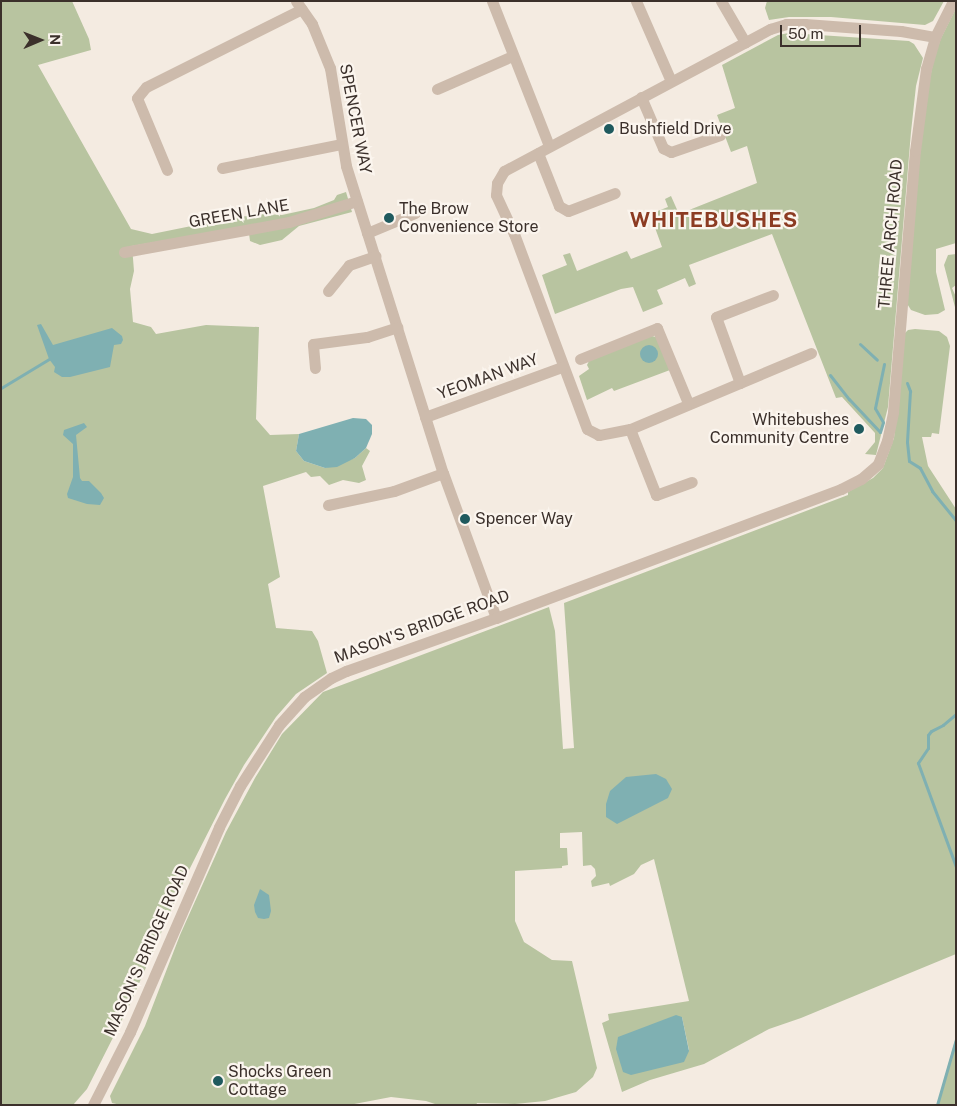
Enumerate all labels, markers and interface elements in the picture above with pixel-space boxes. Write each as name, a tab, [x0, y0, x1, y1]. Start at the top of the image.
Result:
north arrow	[15, 15, 65, 65]
scale bar	[782, 15, 863, 47]
text: 50 m	[788, 25, 823, 42]
text: N	[47, 34, 63, 45]
street label: SPENCER WAY	[335, 62, 375, 176]
place label: Bushfield Drive	[619, 119, 732, 139]
marker: Bushfield Drive	[603, 123, 615, 135]
street label: THREE ARCH ROAD	[875, 158, 907, 310]
street label: GREEN LANE	[187, 196, 291, 232]
place label: The Brow Convenience Store	[399, 199, 539, 237]
district label: WHITEBUSHES	[628, 207, 800, 233]
marker: The Brow Convenience Store	[383, 212, 395, 224]
street label: YEOMAN WAY	[435, 350, 541, 404]
place label: Whitebushes Community Centre	[710, 410, 849, 448]
marker: Whitebushes Community Centre	[853, 423, 865, 435]
place label: Spencer Way	[475, 509, 573, 529]
marker: Spencer Way	[459, 513, 471, 525]
street label: MASON'S BRIDGE ROAD	[332, 586, 512, 668]
street label: MASON'S BRIDGE ROAD	[101, 862, 193, 1040]
place label: Shocks Green Cottage	[228, 1062, 332, 1100]
marker: Shocks Green Cottage	[212, 1075, 224, 1087]

